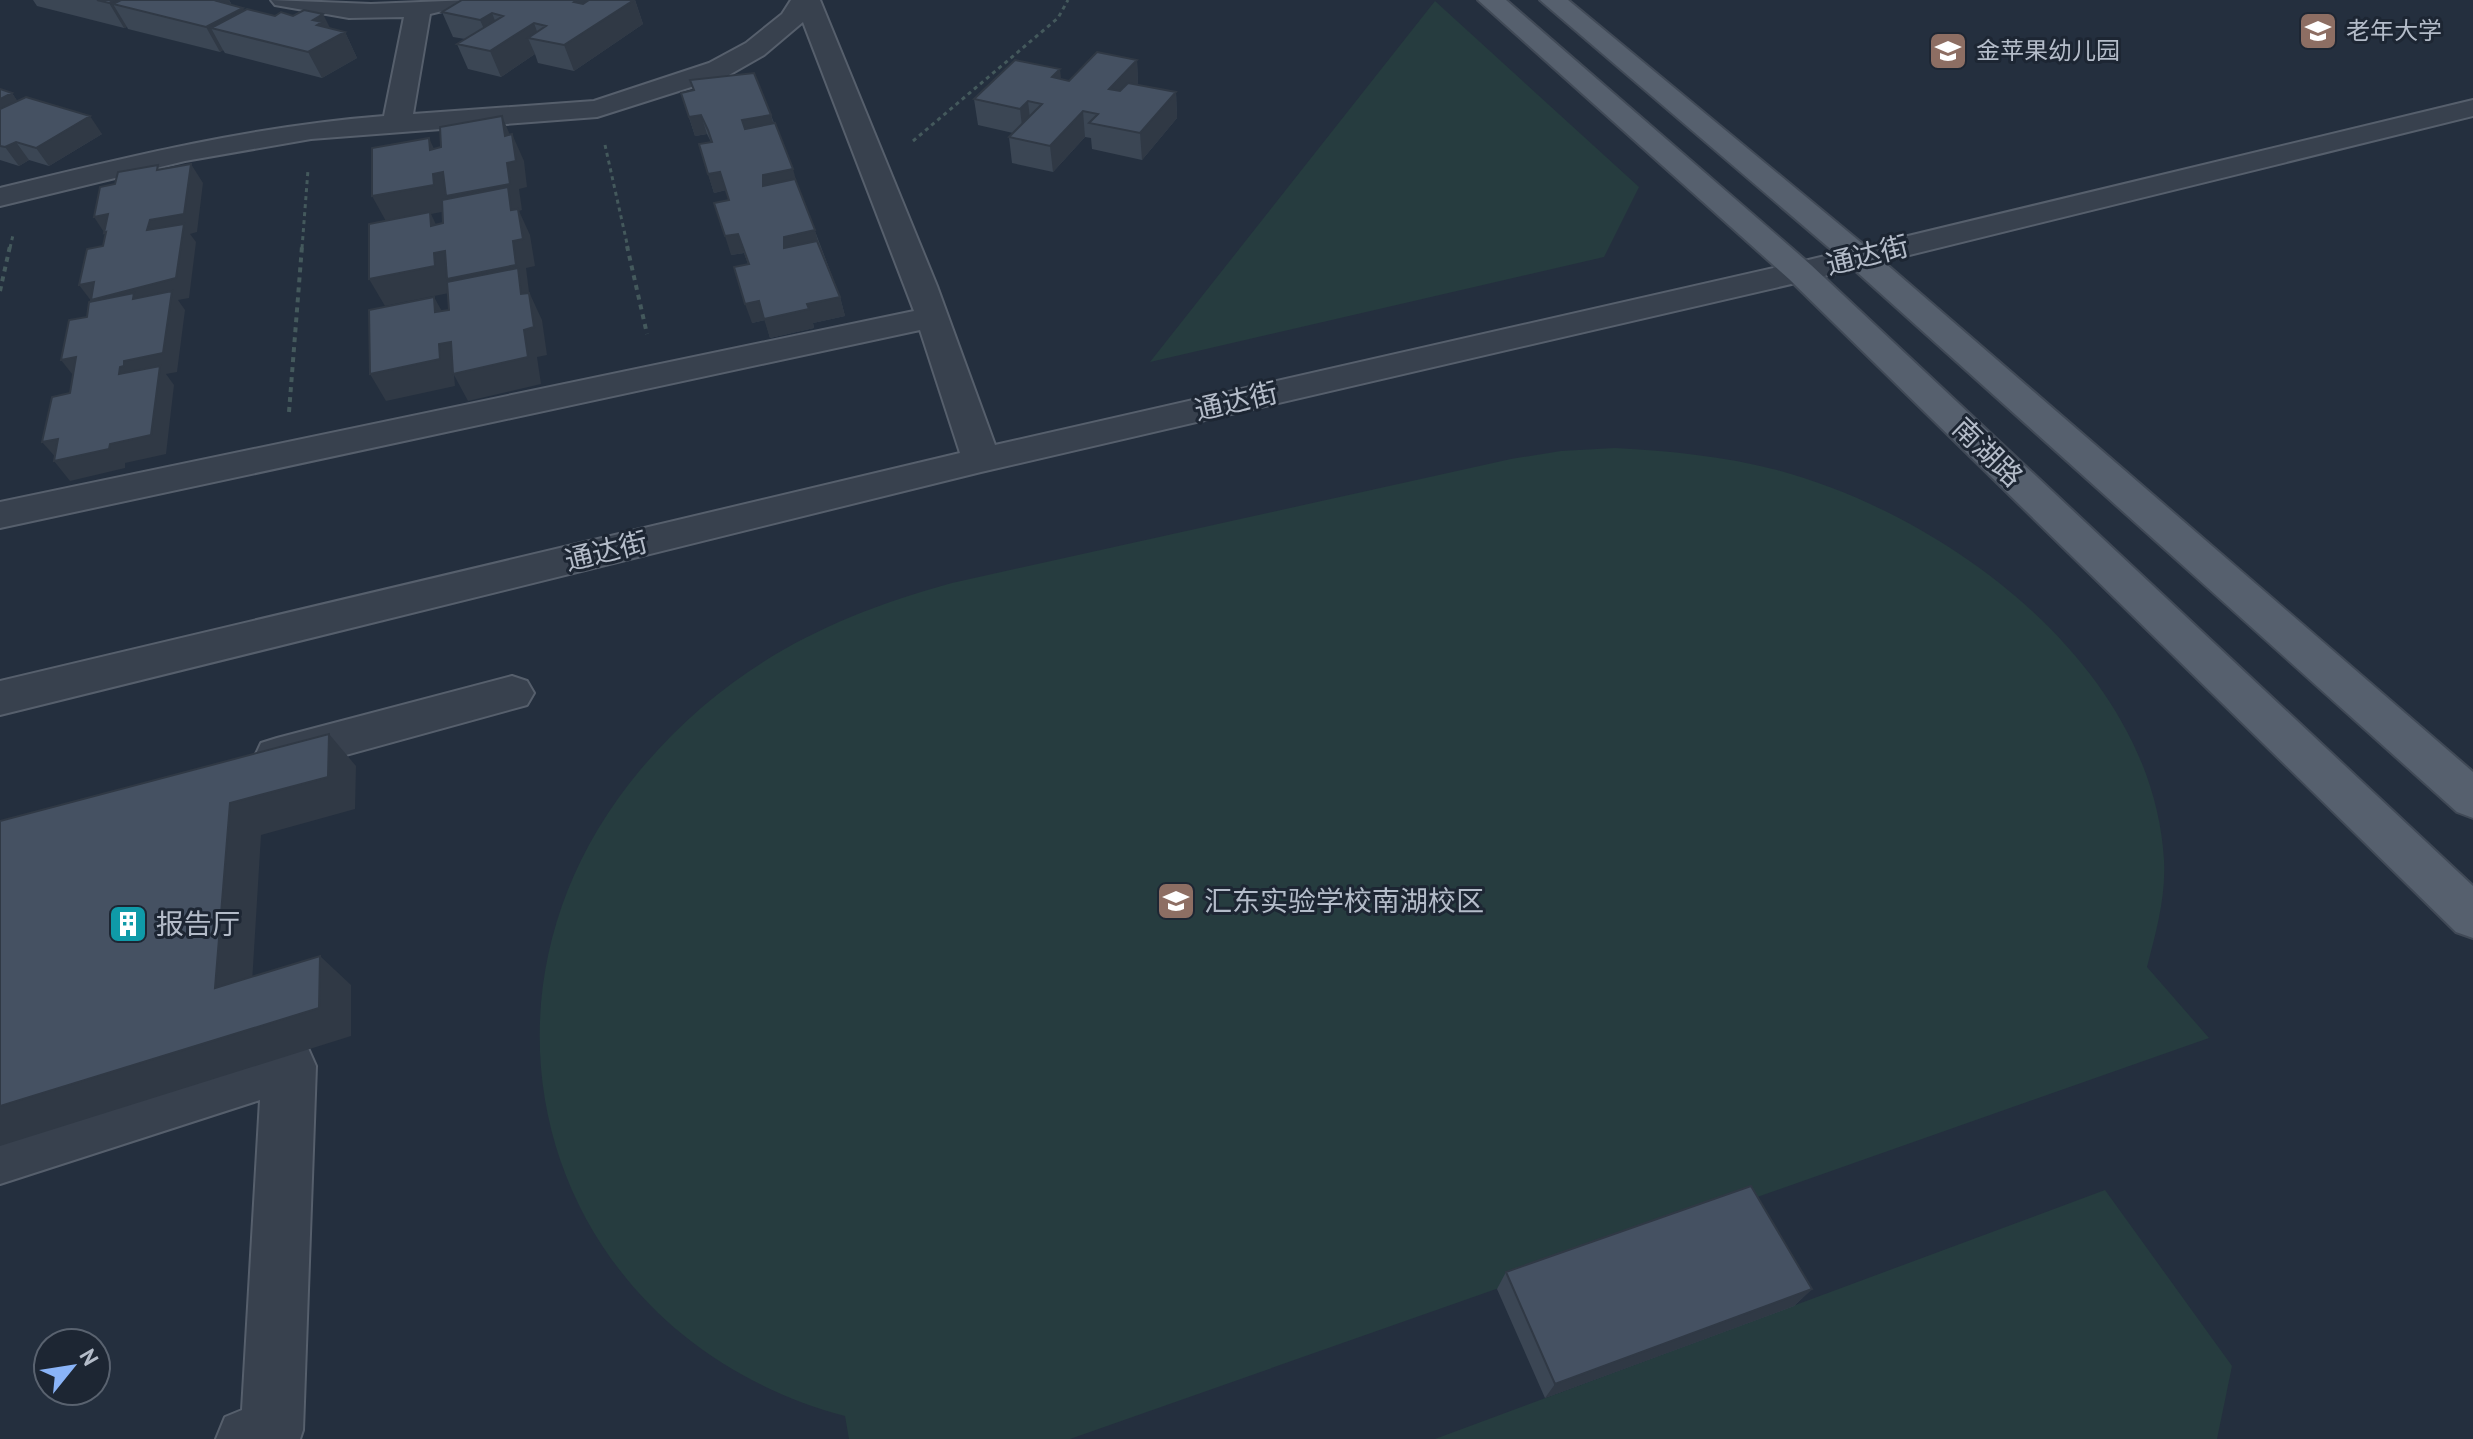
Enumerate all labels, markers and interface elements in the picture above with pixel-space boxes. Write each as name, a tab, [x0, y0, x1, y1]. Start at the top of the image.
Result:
school or university icon: 老年大学	[2297, 10, 2339, 52]
place label: 老年大学	[2346, 15, 2442, 46]
school or university icon: 金苹果幼儿园	[1927, 30, 1969, 72]
place label: 金苹果幼儿园	[1976, 35, 2120, 66]
street label: 通达街	[1822, 226, 1912, 283]
street label: 通达街	[1191, 373, 1281, 428]
street label: 南湖路	[1945, 409, 2031, 494]
street label: 通达街	[561, 522, 651, 579]
school or university icon: 汇东实验学校南湖校区	[1155, 880, 1197, 922]
place label: 汇东实验学校南湖校区	[1204, 882, 1484, 919]
building icon: 报告厅	[107, 903, 149, 945]
place label: 报告厅	[156, 905, 240, 942]
north arrow	[32, 1327, 112, 1407]
text: N	[74, 1344, 105, 1370]

